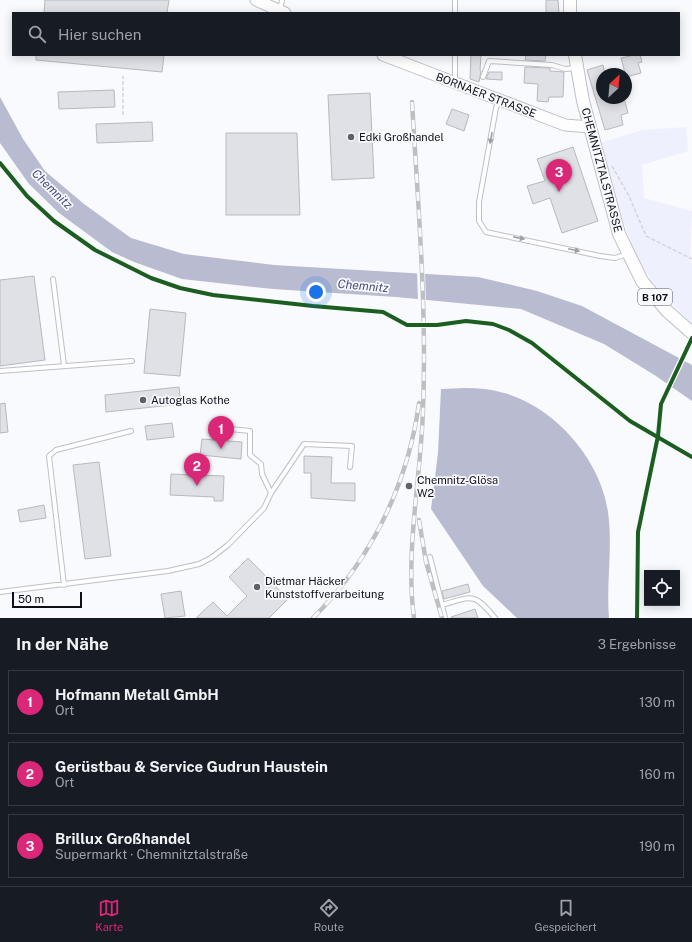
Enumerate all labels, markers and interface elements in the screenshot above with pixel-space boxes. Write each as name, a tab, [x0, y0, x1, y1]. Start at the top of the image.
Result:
search box	[12, 12, 680, 56]
icon: search	[26, 23, 48, 45]
text: Hier suchen	[58, 26, 141, 43]
north arrow	[596, 68, 632, 104]
street label: BORNAER STRASSE	[434, 70, 538, 120]
street label: CHEMNITZTALSTRASSE	[580, 107, 624, 234]
place label: Edki Großhandel	[359, 131, 444, 143]
marker: Edki Großhandel	[346, 132, 356, 142]
one-way arrow	[487, 132, 493, 144]
pin: 3	[546, 159, 572, 192]
water label: Chemnitz	[29, 166, 75, 212]
one-way arrow	[513, 236, 525, 242]
one-way arrow	[567, 247, 580, 253]
water label: Chemnitz	[337, 277, 389, 295]
your location	[306, 282, 326, 302]
road number: B 107	[638, 289, 672, 305]
place label: Autoglas Kothe	[151, 394, 230, 406]
marker: Autoglas Kothe	[138, 395, 148, 405]
pin: 1	[208, 416, 234, 449]
pin: 2	[184, 453, 210, 486]
place label: Chemnitz-Glösa W2	[417, 474, 498, 499]
marker: Chemnitz-Glösa W2	[404, 481, 414, 491]
map controls	[644, 570, 680, 606]
button: locate	[644, 570, 680, 606]
place label: Dietmar Häcker Kunststoffverarbeitung	[265, 575, 384, 600]
marker: Dietmar Häcker Kunststoffverarbeitung	[252, 582, 262, 592]
scale bar	[12, 590, 82, 609]
text: 50 m	[18, 593, 44, 605]
text: In der Nähe	[16, 634, 109, 654]
text: 3 Ergebnisse	[598, 637, 676, 652]
text: Hofmann Metall GmbH	[55, 686, 219, 703]
text: 1	[27, 695, 33, 710]
text: 130 m	[639, 695, 675, 710]
text: Ort	[55, 703, 74, 718]
text: Gerüstbau & Service Gudrun Haustein	[55, 758, 328, 775]
text: 2	[26, 767, 34, 782]
text: 160 m	[639, 767, 675, 782]
text: Ort	[55, 775, 74, 790]
text: Brillux Großhandel	[55, 830, 191, 847]
text: 3	[26, 839, 34, 854]
text: 190 m	[639, 839, 675, 854]
text: Supermarkt · Chemnitztalstraße	[55, 847, 248, 862]
tab: Karte	[95, 897, 123, 933]
tab: Route	[314, 897, 344, 933]
tab: Gespeichert	[535, 897, 597, 933]

